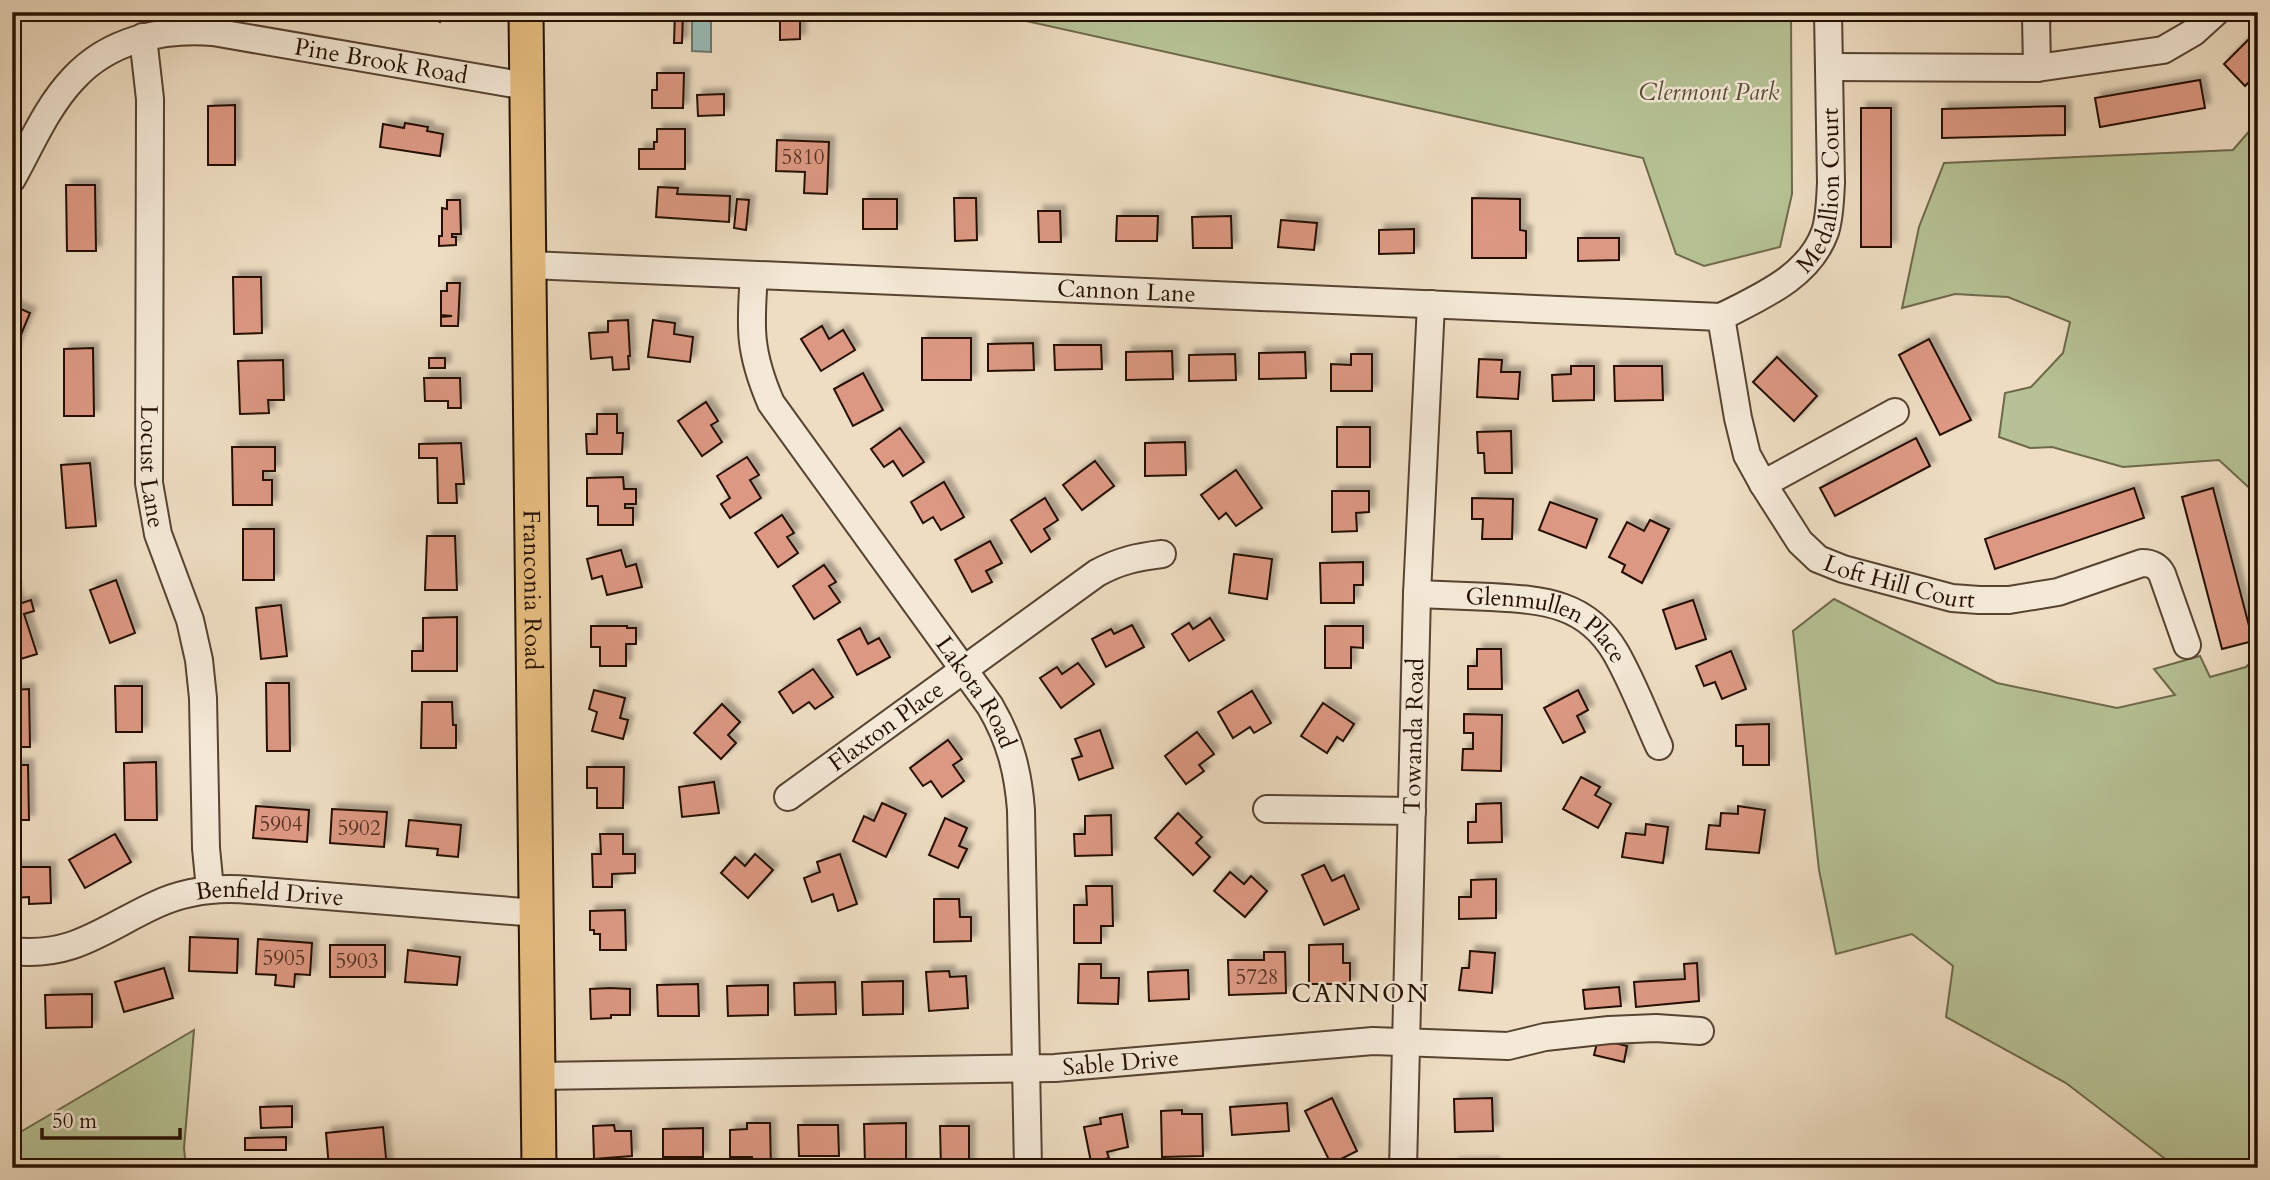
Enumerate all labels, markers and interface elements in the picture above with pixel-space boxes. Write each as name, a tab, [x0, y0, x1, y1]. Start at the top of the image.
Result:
street label: Pine Brook Road	[292, 30, 470, 92]
park label: Clermont Park	[1639, 76, 1780, 109]
street label: Medallion Court	[1788, 107, 1848, 280]
house number: 5810	[781, 143, 825, 172]
street label: Cannon Lane	[1057, 272, 1196, 311]
street label: Locust Lane	[132, 405, 173, 530]
street label: Franconia Road	[515, 510, 550, 671]
street label: Loft Hill Court	[1819, 546, 1976, 616]
street label: Glenmullen Place	[1465, 579, 1635, 669]
street label: Lakota Road	[928, 629, 1025, 753]
street label: Towanda Road	[1395, 657, 1432, 815]
street label: Flaxton Place	[822, 673, 950, 779]
house number: 5904	[259, 810, 303, 839]
house number: 5902	[337, 814, 381, 843]
street label: Benfield Drive	[193, 873, 345, 914]
house number: 5905	[262, 944, 306, 973]
house number: 5903	[335, 947, 379, 976]
house number: 5728	[1235, 963, 1279, 992]
district label: CANNON	[1291, 976, 1431, 1011]
street label: Sable Drive	[1061, 1041, 1180, 1084]
scale bar	[42, 1096, 180, 1140]
text: 50 m	[52, 1107, 97, 1136]

